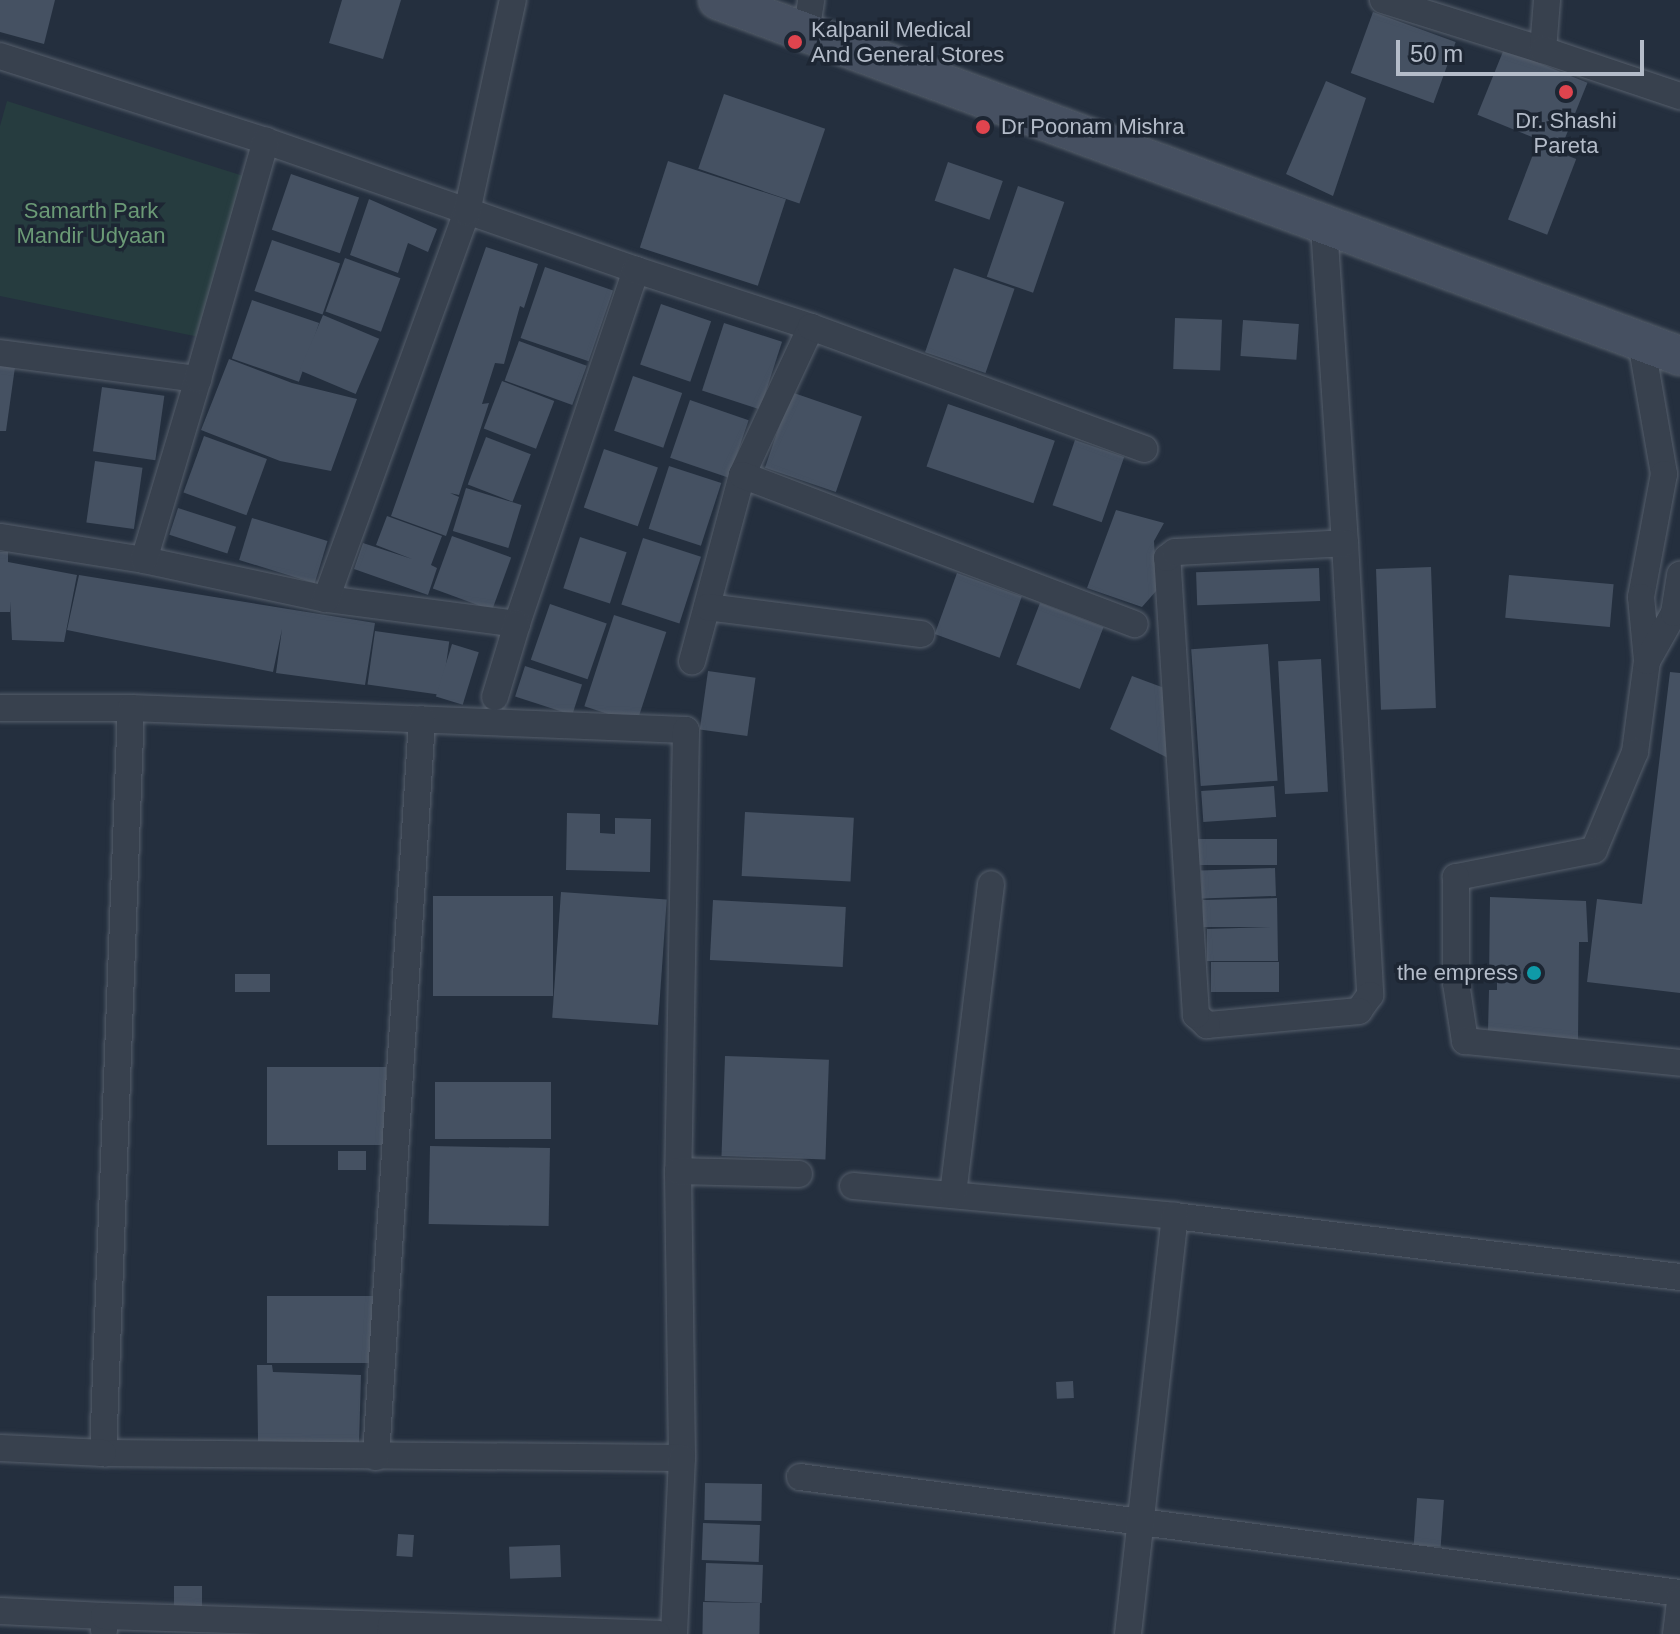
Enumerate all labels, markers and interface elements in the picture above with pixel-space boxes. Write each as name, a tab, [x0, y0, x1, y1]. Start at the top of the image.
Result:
place label: Kalpanil Medical And General Stores	[811, 16, 1004, 68]
scale bar	[1400, 24, 1648, 74]
marker: Kalpanil Medical And General Stores	[786, 33, 804, 51]
text: 50 m	[1410, 40, 1463, 67]
marker: Dr. Shashi Pareta	[1555, 81, 1577, 103]
place label: Dr. Shashi Pareta	[1515, 107, 1617, 158]
place label: Dr Poonam Mishra	[1001, 114, 1184, 140]
marker: Dr Poonam Mishra	[972, 116, 994, 138]
park label: Samarth Park Mandir Udyaan	[16, 197, 166, 248]
place label: the empress	[1397, 960, 1518, 986]
marker: the empress	[1525, 964, 1543, 982]

